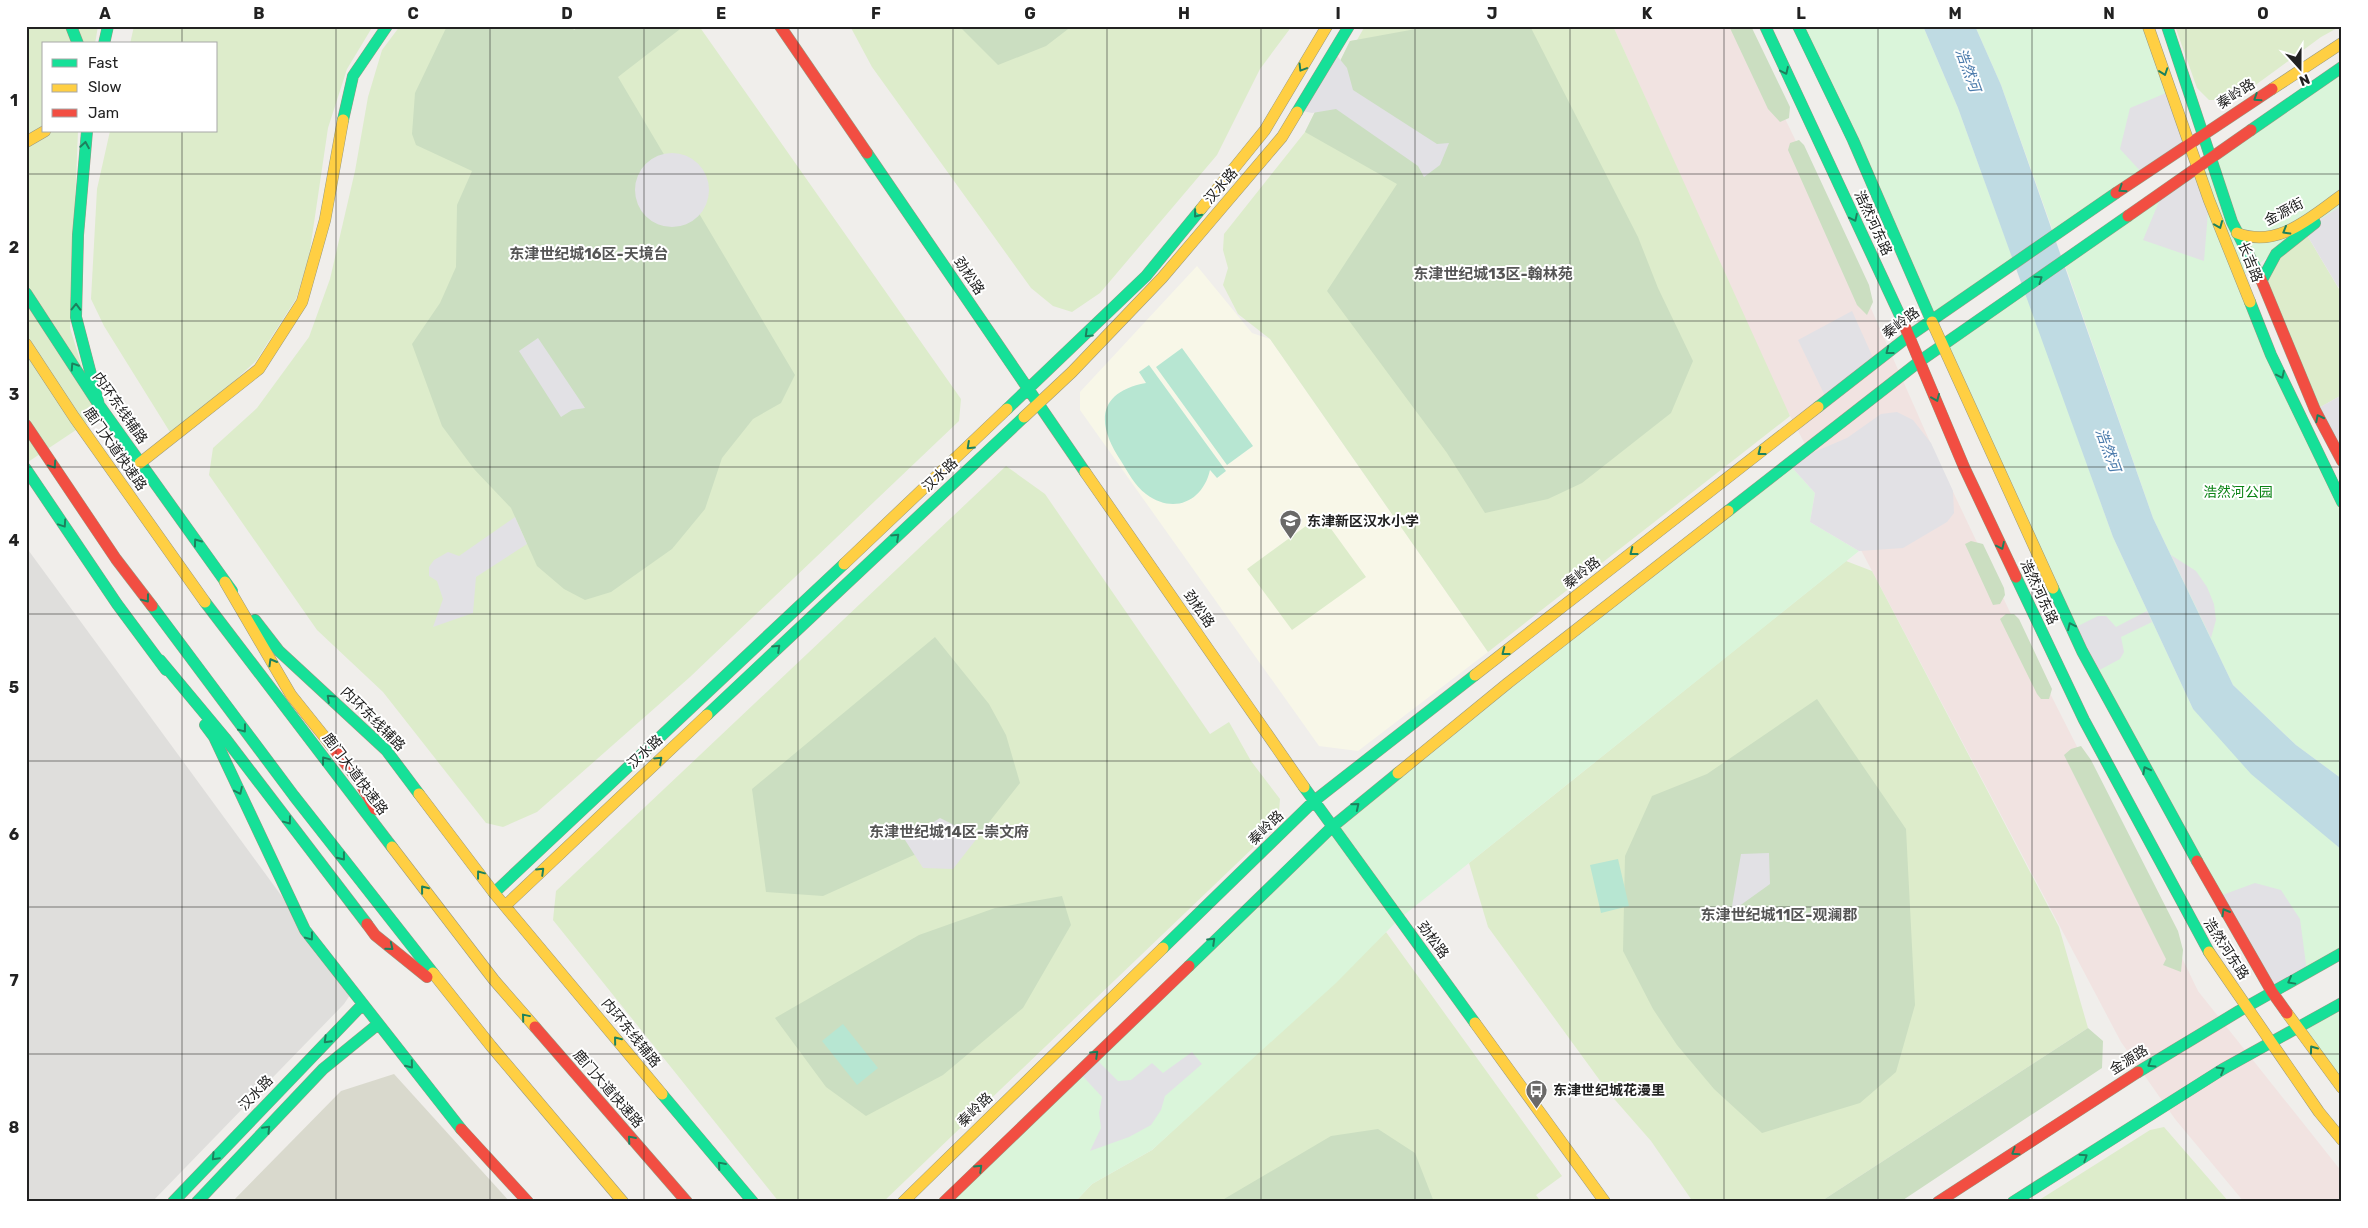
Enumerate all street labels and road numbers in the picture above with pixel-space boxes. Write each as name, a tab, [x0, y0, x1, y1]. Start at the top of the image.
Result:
street label: 秦岭路	[2214, 75, 2258, 113]
street label: 汉水路	[1201, 165, 1241, 207]
street label: 浩然河东路	[1851, 188, 1895, 258]
street label: 金源街	[2261, 195, 2307, 229]
street label: 长吉路	[2234, 239, 2266, 285]
street label: 劲松路	[950, 254, 988, 298]
street label: 秦岭路	[1879, 304, 1923, 342]
street label: 内环东线辅路	[89, 369, 151, 447]
street label: 鹿门大道快速路	[80, 404, 150, 494]
street label: 汉水路	[919, 454, 961, 496]
street label: 秦岭路	[1560, 553, 1604, 593]
street label: 浩然河东路	[2017, 557, 2061, 627]
street label: 劲松路	[1180, 587, 1218, 631]
street label: 内环东线辅路	[337, 683, 409, 755]
street label: 鹿门大道快速路	[319, 730, 391, 818]
street label: 汉水路	[624, 731, 666, 773]
street label: 秦岭路	[1245, 807, 1287, 849]
street label: 浩然河东路	[2200, 915, 2252, 983]
street label: 劲松路	[1414, 918, 1452, 962]
street label: 内环东线辅路	[598, 995, 664, 1071]
street label: 金源路	[2107, 1042, 2151, 1078]
street label: 鹿门大道快速路	[569, 1046, 647, 1132]
street label: 汉水路	[235, 1072, 277, 1114]
street label: 秦岭路	[954, 1089, 996, 1131]

